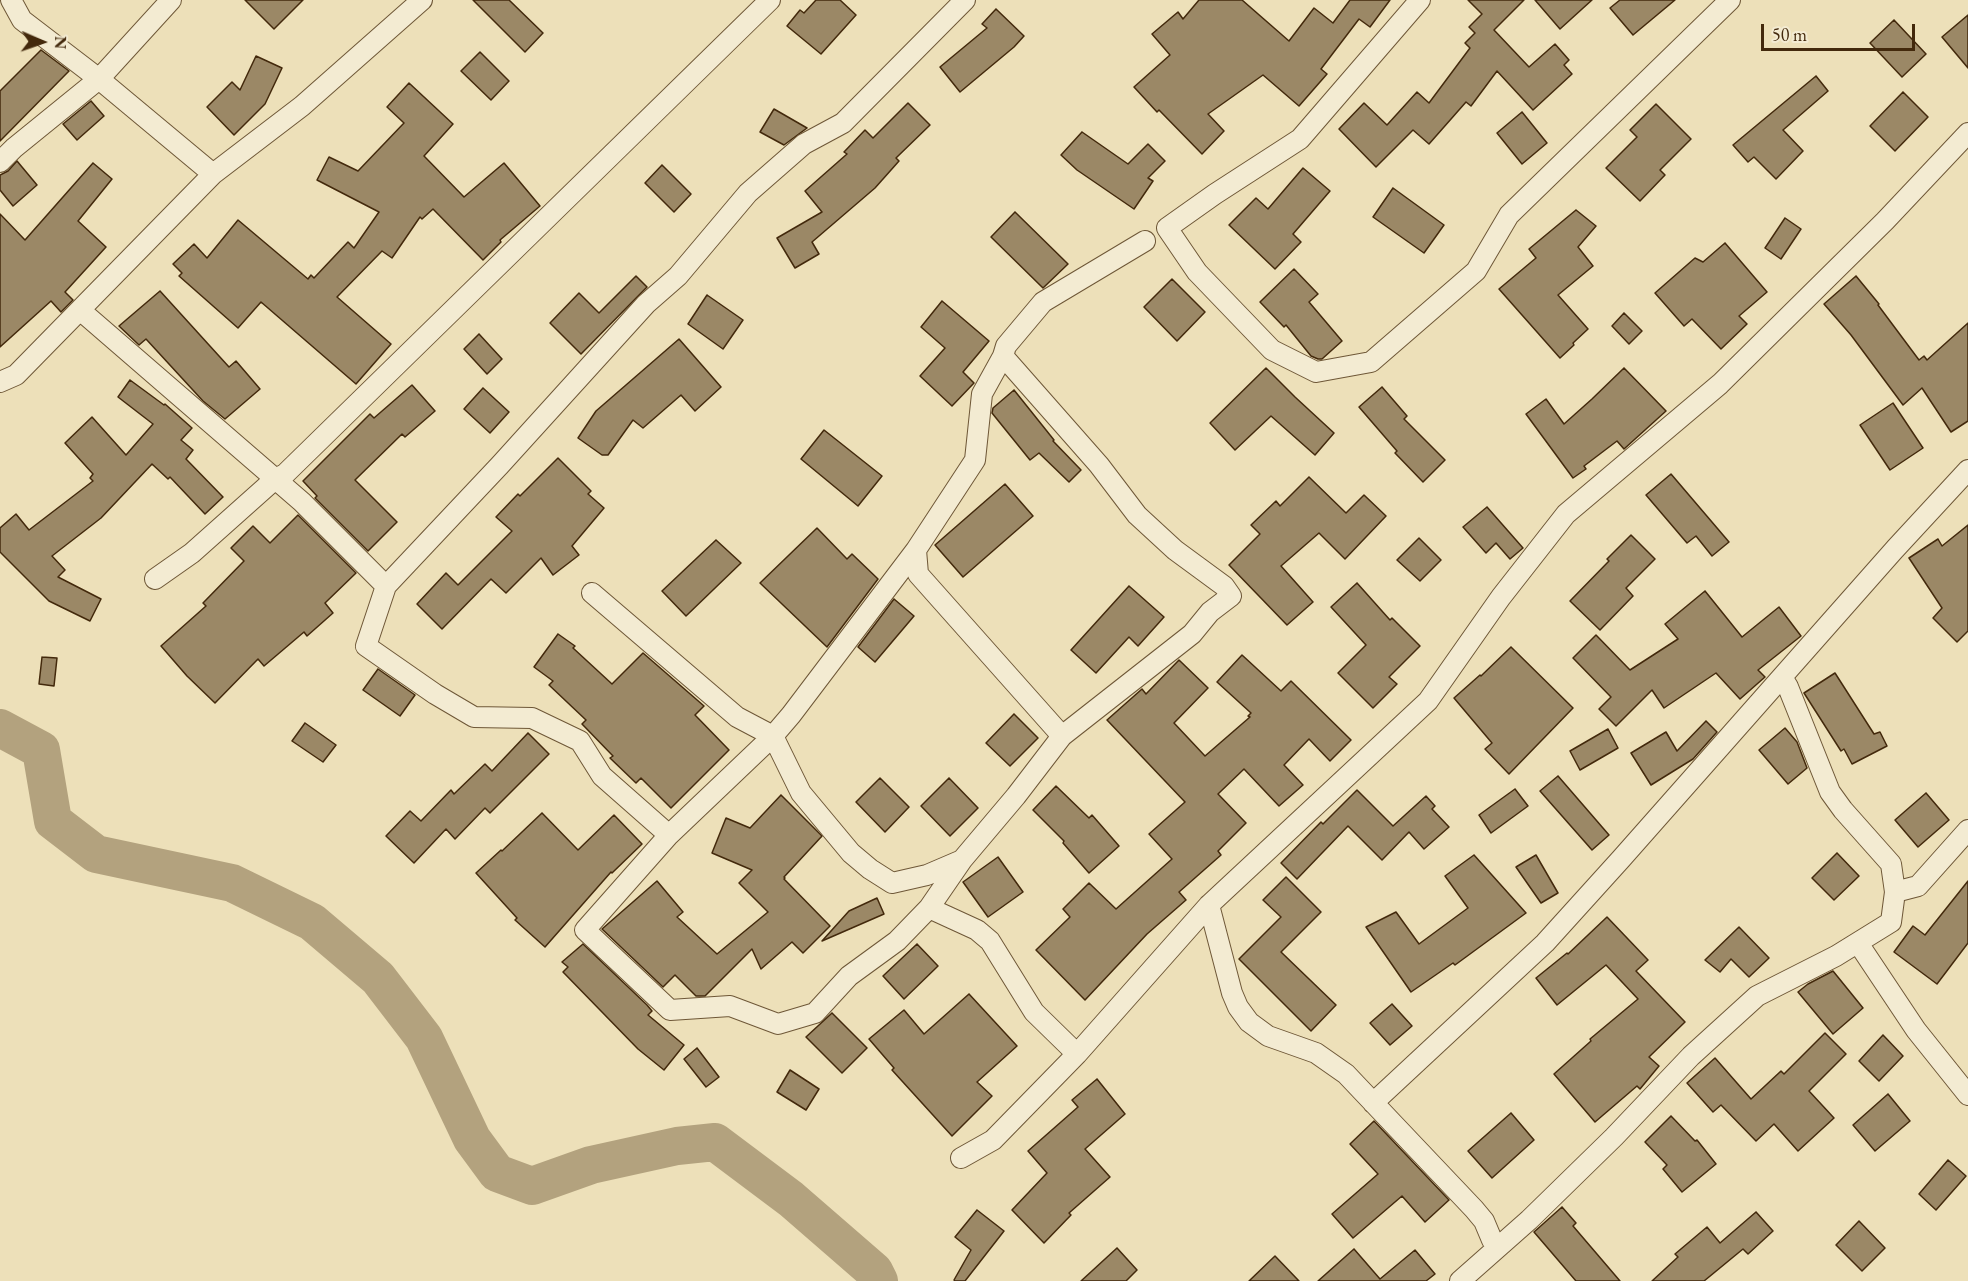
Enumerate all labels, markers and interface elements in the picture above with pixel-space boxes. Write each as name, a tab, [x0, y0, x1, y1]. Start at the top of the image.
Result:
north arrow	[12, 12, 72, 72]
scale bar	[1764, 12, 1918, 50]
text: 50 m	[1772, 23, 1807, 46]
text: N	[50, 36, 71, 49]

